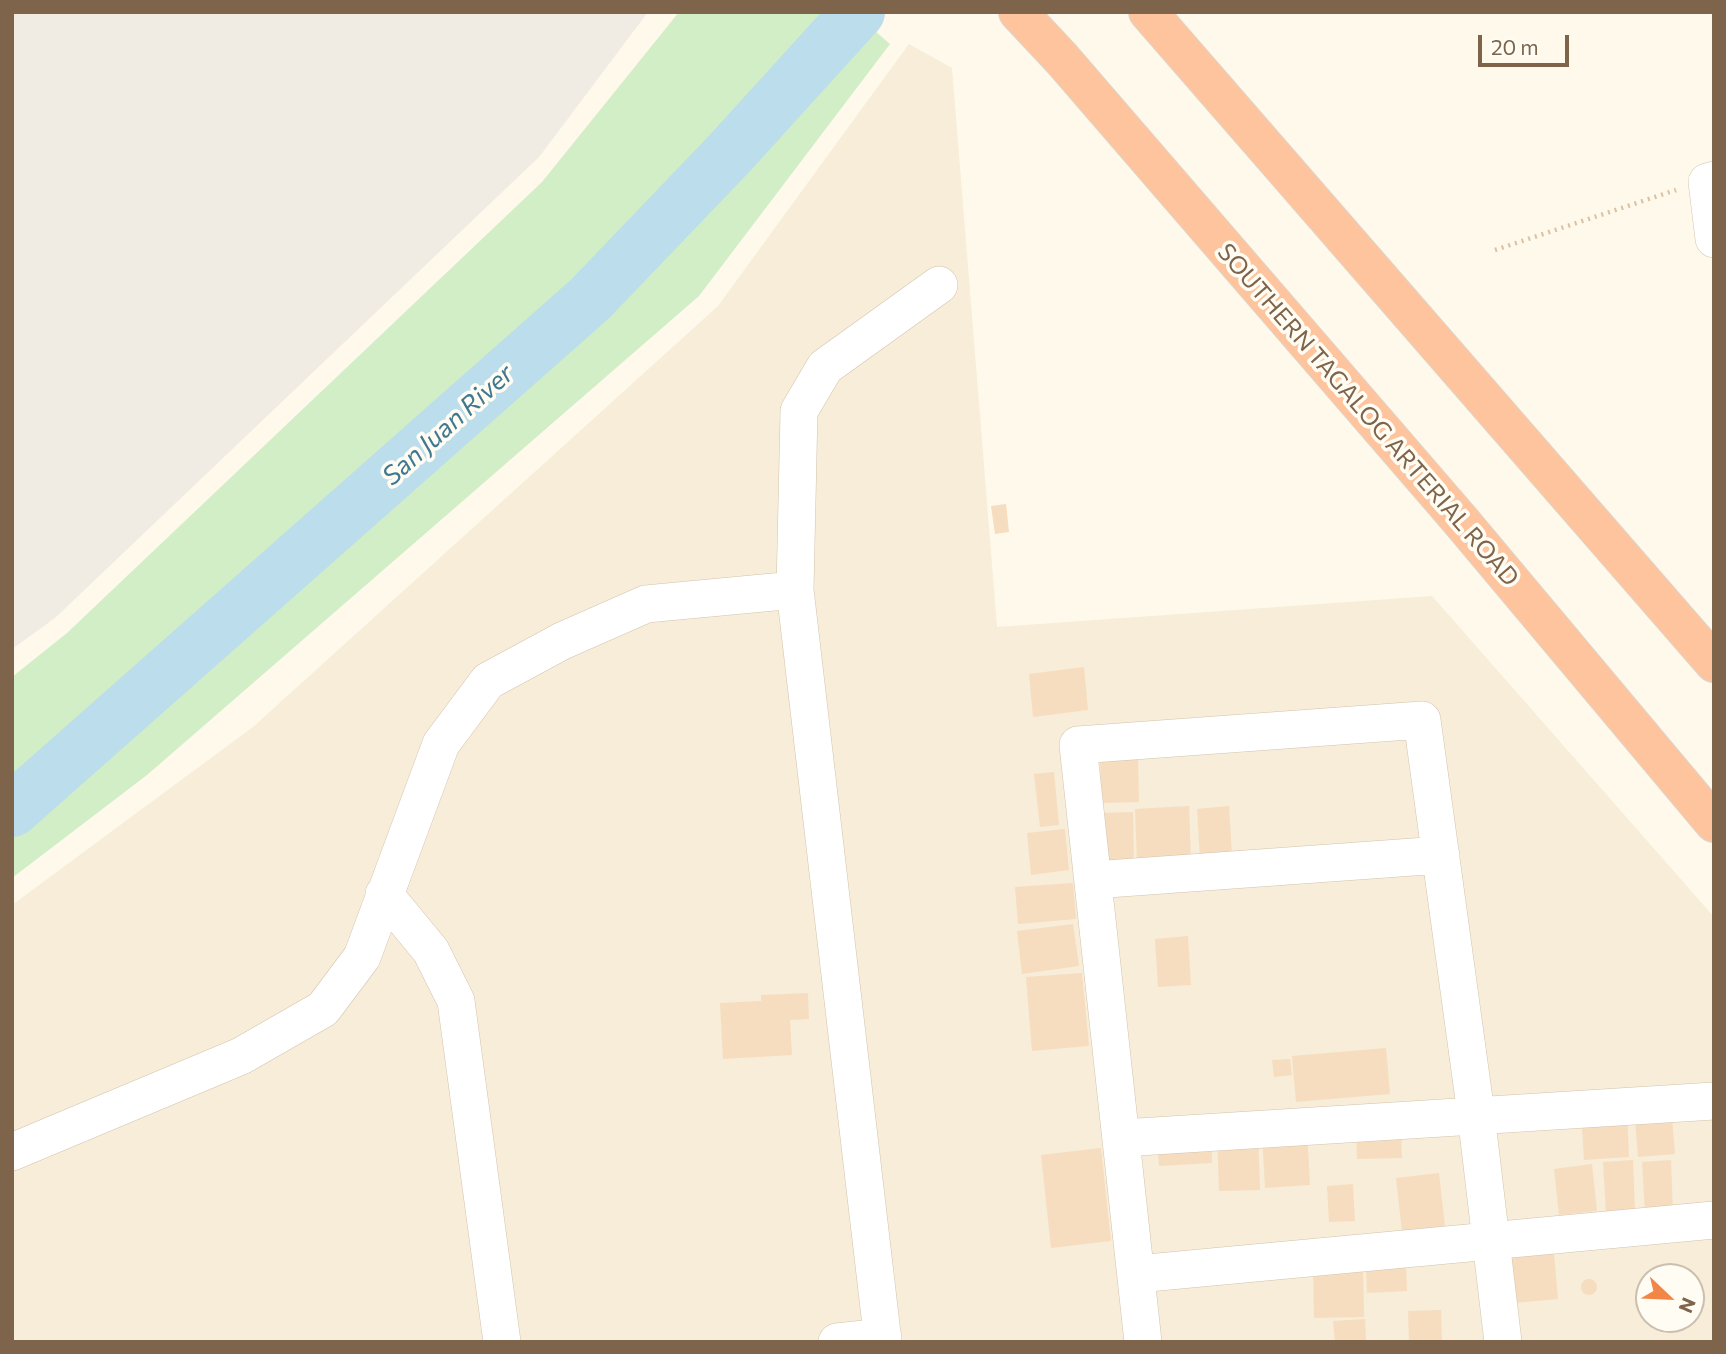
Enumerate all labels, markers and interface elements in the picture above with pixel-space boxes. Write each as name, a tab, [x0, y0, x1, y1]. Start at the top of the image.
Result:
scale bar	[1481, 21, 1572, 65]
text: 20 m	[1491, 34, 1539, 59]
street label: SOUTHERN TAGALOG ARTERIAL ROAD	[1211, 238, 1525, 592]
water label: San Juan River	[376, 358, 520, 492]
north arrow	[1635, 1263, 1705, 1333]
text: N	[1675, 1295, 1701, 1317]

